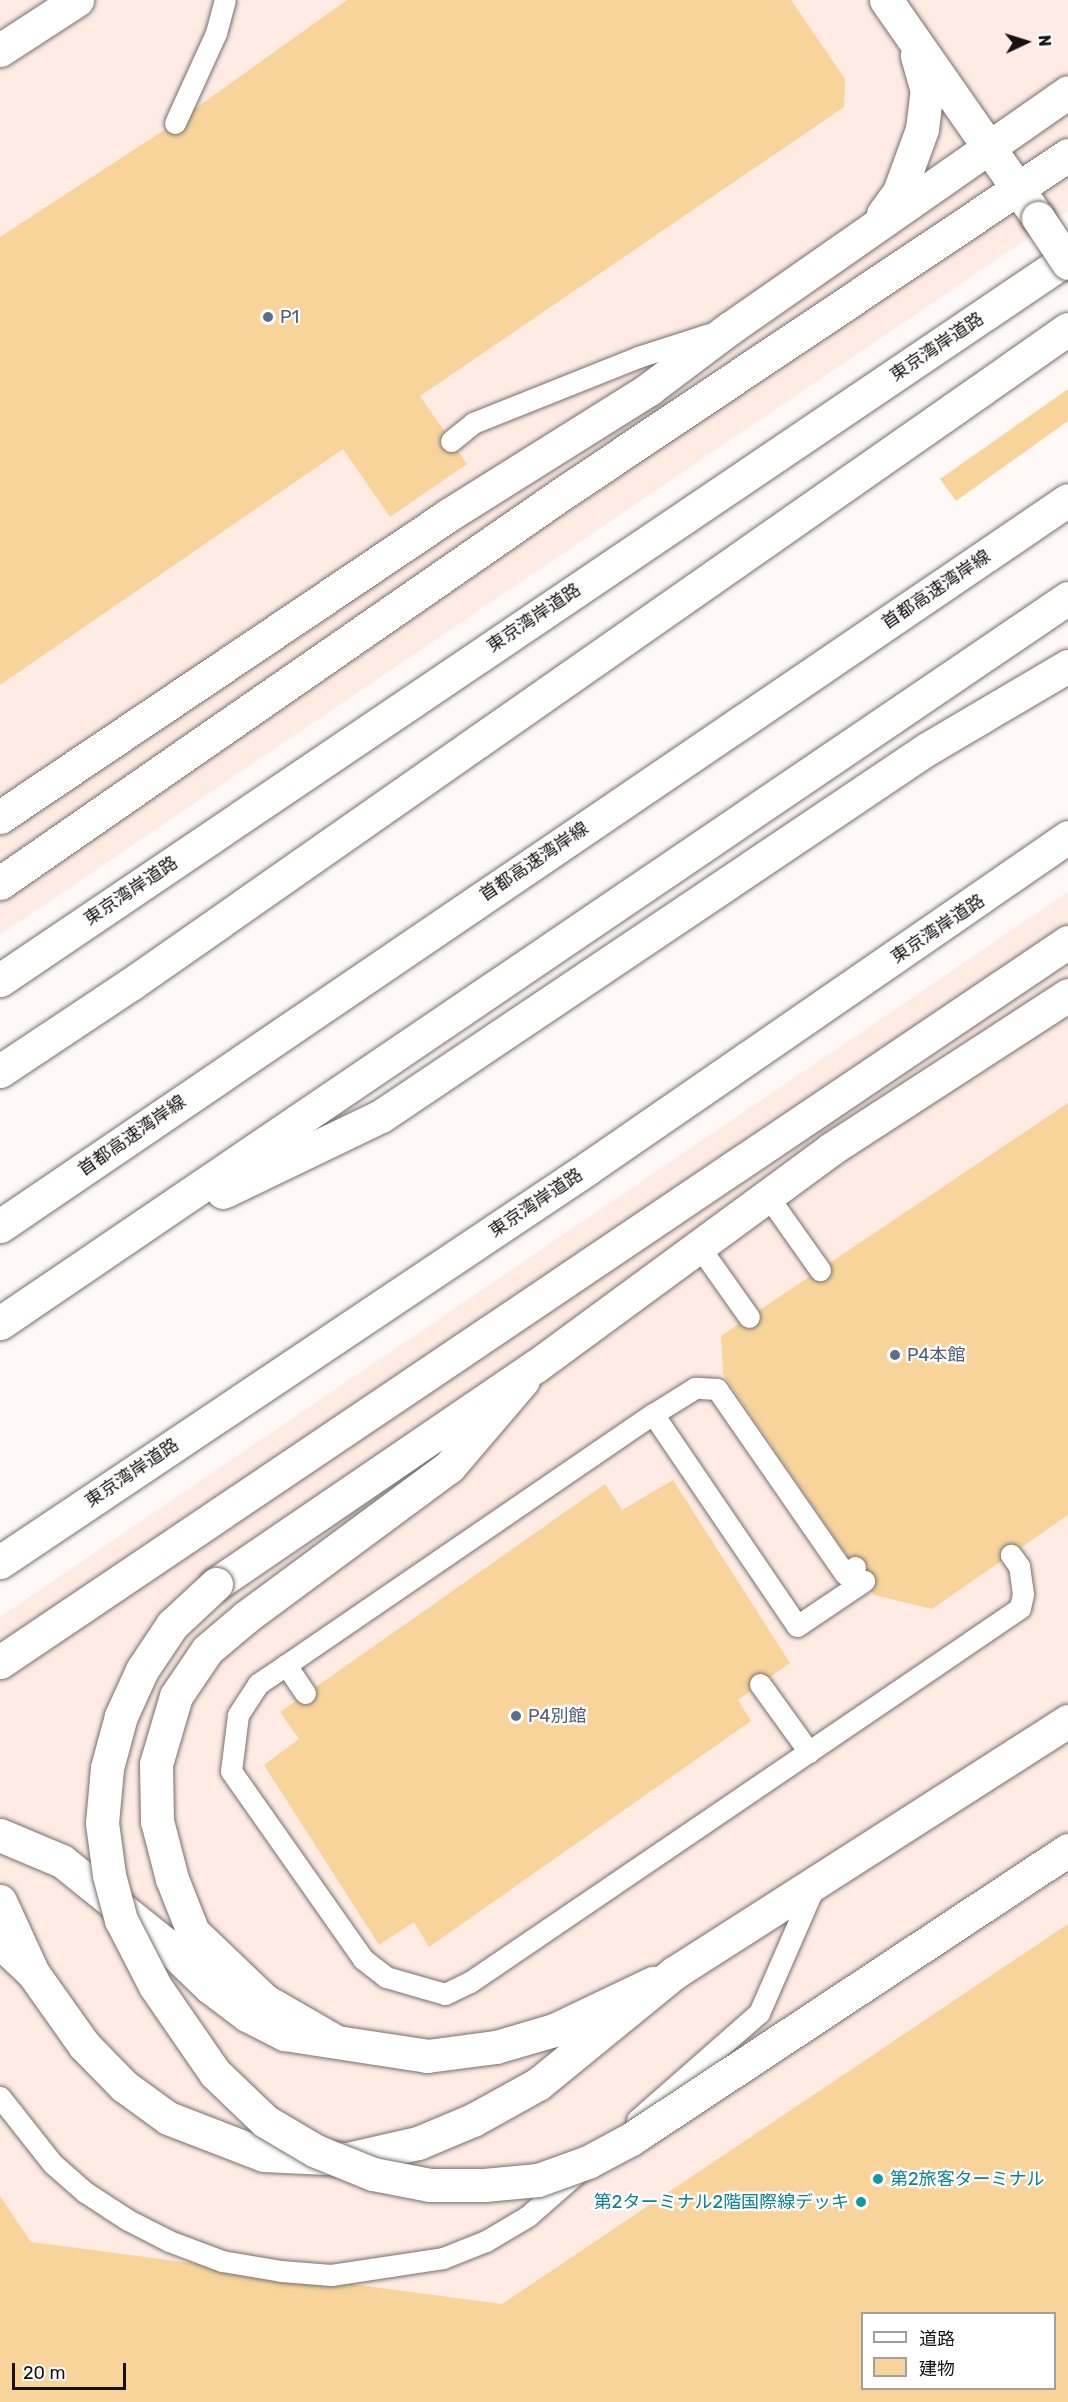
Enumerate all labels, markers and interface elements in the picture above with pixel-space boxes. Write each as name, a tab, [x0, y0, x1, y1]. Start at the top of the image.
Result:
north arrow	[996, 12, 1056, 72]
text: N	[1035, 34, 1054, 47]
place label: P1	[280, 306, 299, 328]
street label: 東京湾岸道路	[886, 308, 988, 386]
marker: P1	[261, 310, 275, 324]
street label: 首都高速湾岸線	[878, 546, 994, 634]
street label: 東京湾岸道路	[483, 579, 585, 657]
street label: 首都高速湾岸線	[476, 818, 592, 906]
street label: 東京湾岸道路	[80, 852, 182, 930]
street label: 東京湾岸道路	[887, 890, 989, 968]
street label: 首都高速湾岸線	[74, 1091, 190, 1181]
street label: 東京湾岸道路	[485, 1164, 587, 1242]
place label: P4本館	[907, 1344, 965, 1366]
marker: P4本館	[888, 1348, 902, 1362]
street label: 東京湾岸道路	[81, 1434, 183, 1512]
place label: P4別館	[528, 1705, 586, 1727]
marker: P4別館	[509, 1709, 523, 1723]
place label: 第2旅客ターミナル	[890, 2168, 1045, 2190]
marker: 第2旅客ターミナル	[871, 2172, 885, 2186]
place label: 第2ターミナル2階国際線デッキ	[594, 2191, 849, 2213]
marker: 第2ターミナル2階国際線デッキ	[854, 2195, 868, 2209]
legend	[861, 2312, 1056, 2390]
text: 道路	[919, 2328, 955, 2350]
scale bar	[15, 2351, 129, 2389]
text: 建物	[919, 2358, 955, 2380]
text: 20 m	[23, 2362, 65, 2384]

